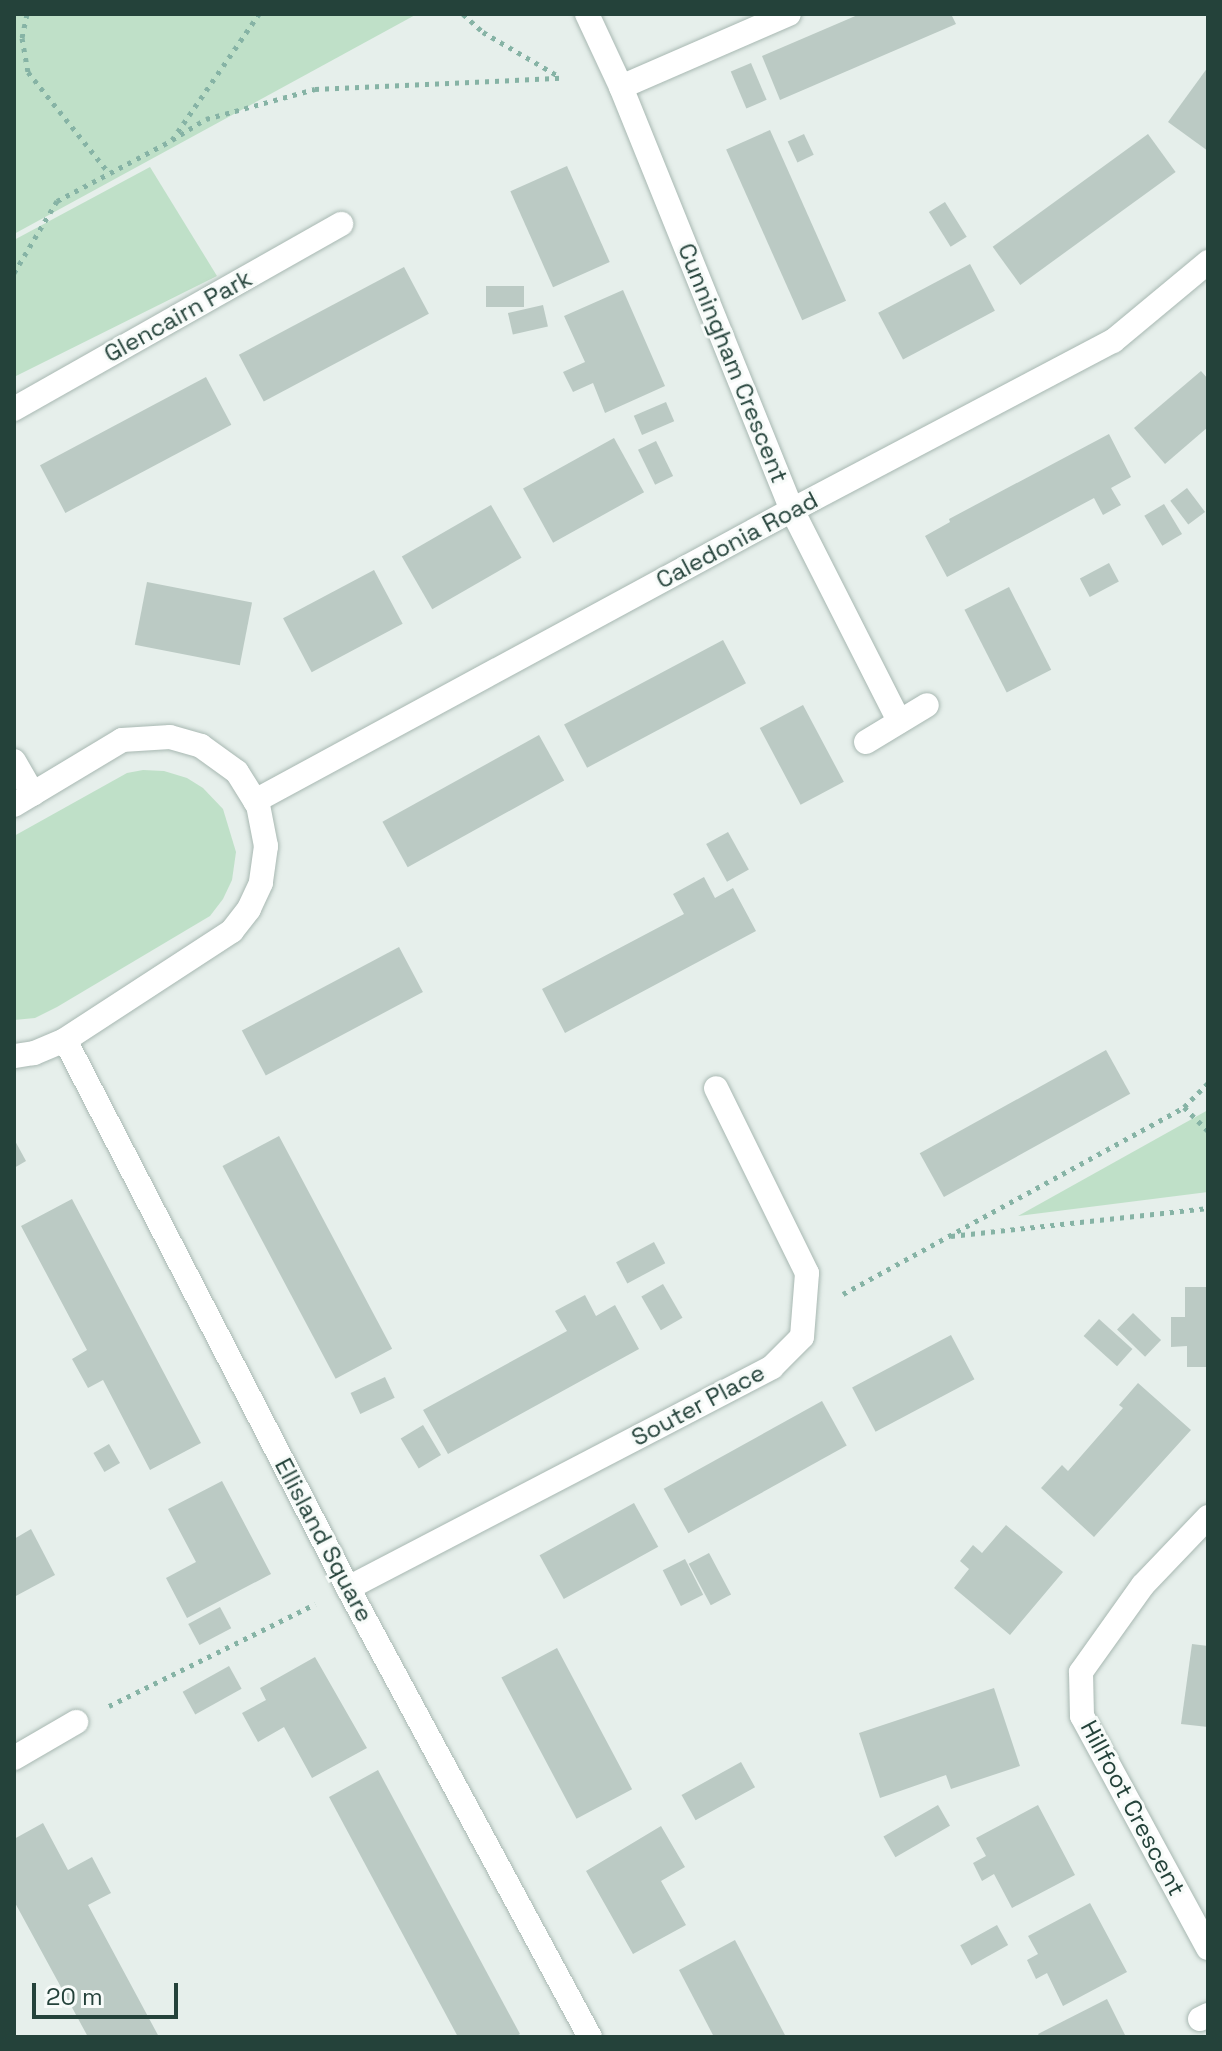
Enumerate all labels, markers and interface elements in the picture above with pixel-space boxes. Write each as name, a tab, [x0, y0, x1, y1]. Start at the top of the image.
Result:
street label: Cunningham Crescent	[672, 239, 794, 487]
street label: Glencairn Park	[99, 264, 257, 368]
street label: Caledonia Road	[651, 485, 823, 595]
street label: Souter Place	[627, 1358, 769, 1452]
street label: Ellisland Square	[269, 1453, 379, 1627]
street label: Hillfoot Crescent	[1075, 1715, 1191, 1901]
scale bar	[36, 1967, 182, 2017]
text: 20 m	[46, 1981, 103, 2012]

